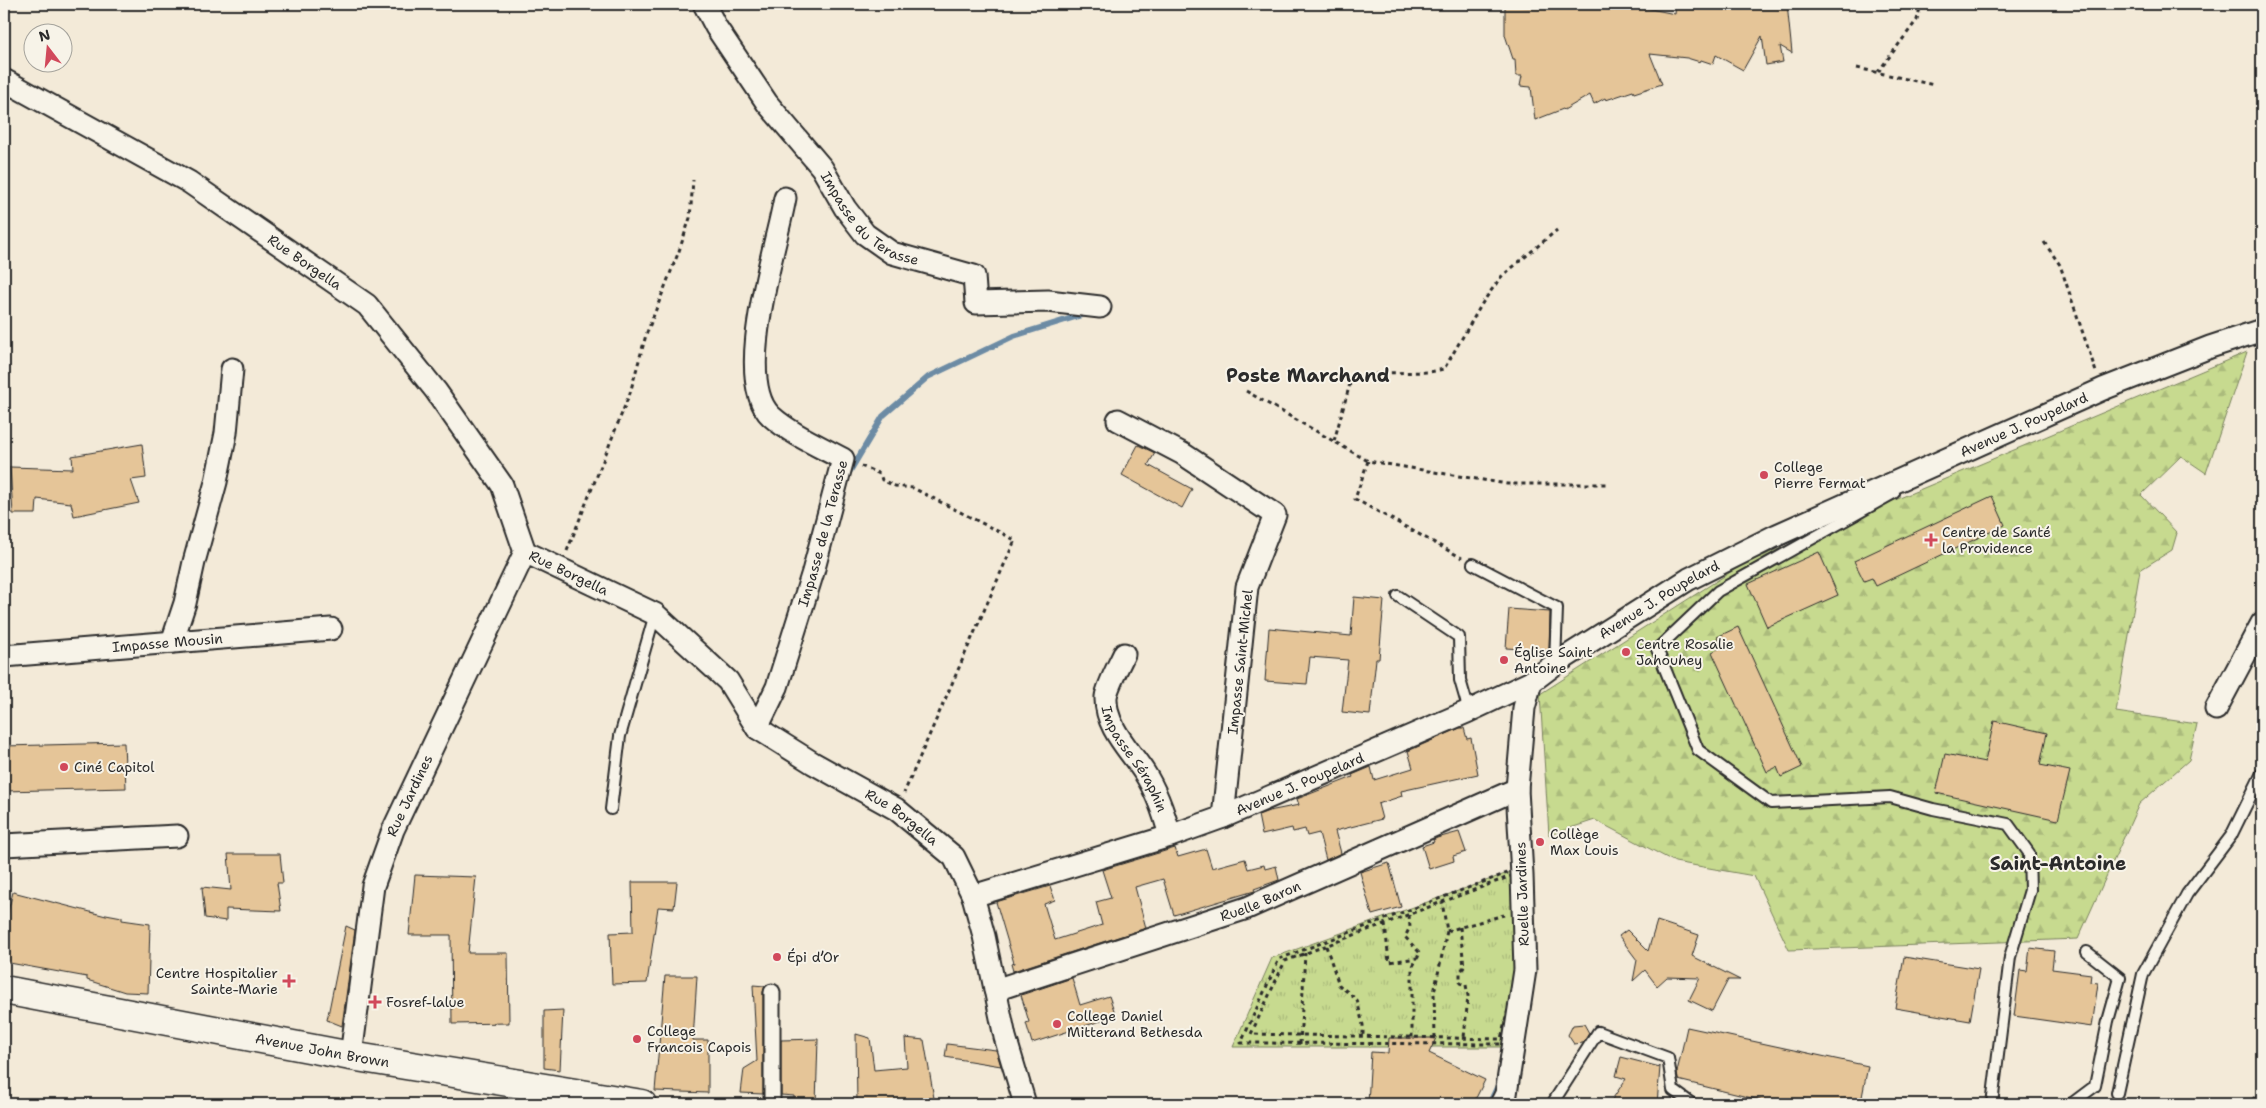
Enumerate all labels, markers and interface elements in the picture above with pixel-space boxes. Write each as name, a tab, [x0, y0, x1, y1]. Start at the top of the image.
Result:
north arrow	[22, 22, 72, 72]
text: N	[37, 25, 52, 46]
street label: Impasse du Terasse	[817, 168, 921, 269]
street label: Rue Borgella	[264, 230, 345, 294]
district label: Poste Marchand	[1226, 363, 1390, 388]
street label: Avenue J. Poupelard	[1957, 388, 2090, 461]
street label: Impasse de la Terasse	[794, 458, 851, 609]
place label: College Pierre Fermat	[1774, 458, 1866, 492]
marker: College Pierre Fermat	[1758, 469, 1770, 481]
place label: Centre de Santé la Providence	[1942, 523, 2051, 557]
marker: Centre de Santé la Providence	[1924, 533, 1938, 547]
street label: Rue Borgella	[526, 546, 612, 600]
street label: Avenue J. Poupelard	[1595, 556, 1722, 643]
street label: Impasse Saint-Michel	[1223, 588, 1257, 735]
street label: Impasse Mousin	[111, 629, 224, 656]
place label: Centre Rosalie Jahouhey	[1636, 635, 1734, 669]
place label: Église Saint Antoine	[1514, 643, 1593, 677]
marker: Centre Rosalie Jahouhey	[1620, 646, 1632, 658]
marker: Église Saint Antoine	[1498, 654, 1510, 666]
street label: Impasse Séraphin	[1098, 704, 1171, 815]
street label: Avenue J. Poupelard	[1233, 748, 1367, 819]
street label: Rue Jardines	[382, 752, 437, 839]
place label: Ciné Capitol	[74, 758, 155, 776]
marker: Ciné Capitol	[58, 761, 70, 773]
street label: Rue Borgella	[862, 785, 942, 849]
place label: Collège Max Louis	[1550, 825, 1619, 859]
marker: Collège Max Louis	[1534, 836, 1546, 848]
street label: Ruelle Jardines	[1511, 841, 1533, 947]
district label: Saint-Antoine	[1990, 851, 2126, 876]
street label: Ruelle Baron	[1218, 876, 1304, 925]
place label: Épi d’Or	[787, 948, 840, 966]
marker: Épi d’Or	[771, 951, 783, 963]
place label: Centre Hospitalier Sainte-Marie	[156, 964, 278, 998]
marker: Centre Hospitalier Sainte-Marie	[282, 974, 296, 988]
place label: Fosref-lalue	[386, 993, 465, 1011]
marker: Fosref-lalue	[368, 995, 382, 1009]
place label: College Daniel Mitterand Bethesda	[1067, 1007, 1203, 1041]
marker: College Daniel Mitterand Bethesda	[1051, 1018, 1063, 1030]
place label: College Francois Capois	[647, 1022, 752, 1056]
street label: Avenue John Brown	[254, 1029, 391, 1071]
marker: College Francois Capois	[631, 1033, 643, 1045]

